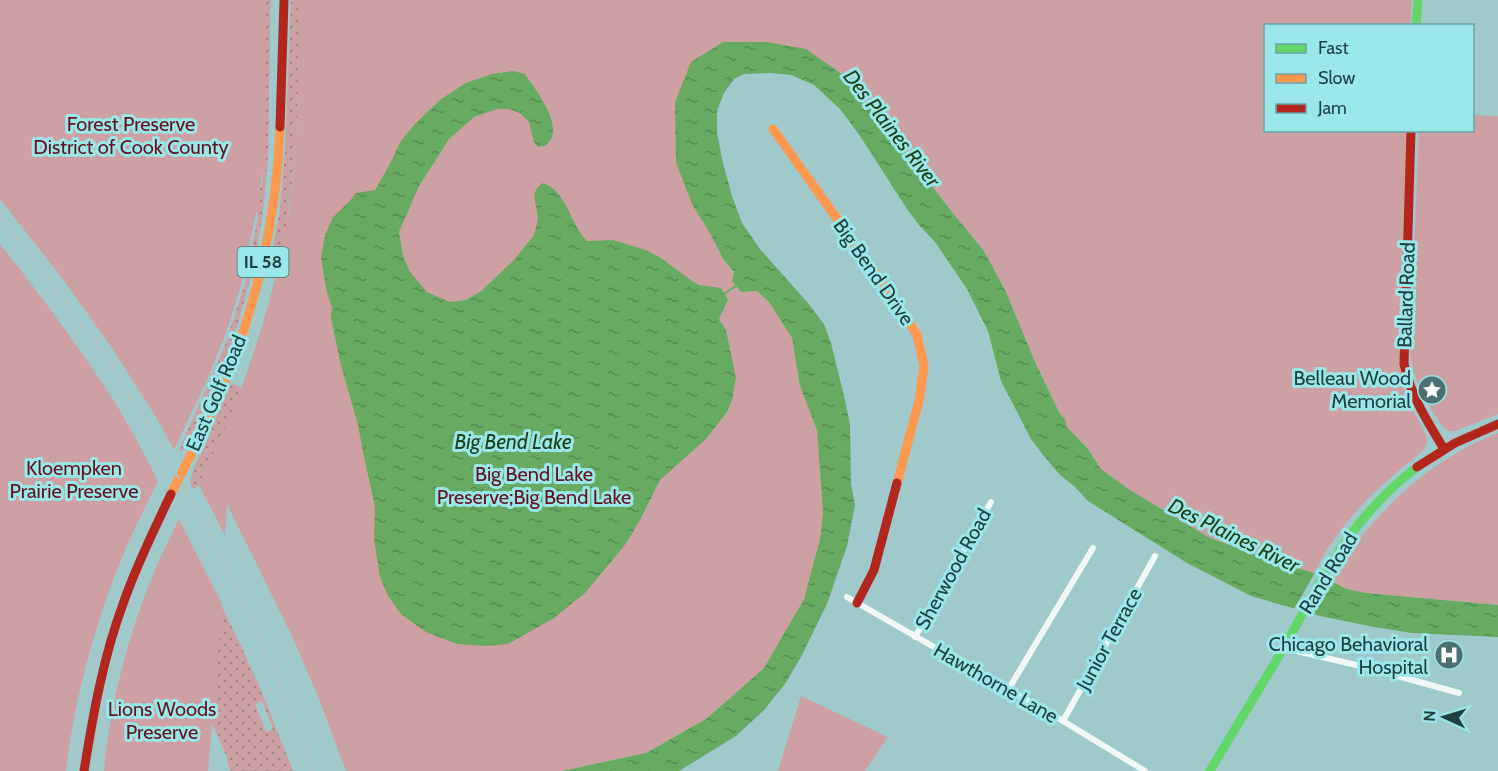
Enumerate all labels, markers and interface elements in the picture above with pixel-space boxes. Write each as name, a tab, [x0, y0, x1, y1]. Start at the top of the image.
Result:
legend	[1264, 24, 1474, 132]
text: Fast	[1318, 37, 1349, 59]
water label: Des Plaines River	[838, 64, 947, 193]
text: Slow	[1318, 67, 1355, 89]
text: Jam	[1317, 97, 1347, 119]
park label: Forest Preserve District of Cook County	[33, 112, 229, 159]
street label: Big Bend Drive	[829, 214, 919, 330]
street label: Ballard Road	[1392, 242, 1420, 348]
road number: IL 58	[238, 247, 288, 277]
street label: East Golf Road	[181, 331, 251, 455]
place label: Belleau Wood Memorial	[1293, 366, 1411, 413]
place icon: Belleau Wood Memorial	[1416, 374, 1448, 406]
water label: Big Bend Lake	[454, 429, 572, 454]
park label: Kloempken Prairie Preserve	[10, 456, 138, 503]
park label: Big Bend Lake Preserve;Big Bend Lake	[437, 462, 631, 509]
water label: Des Plaines River	[1164, 493, 1305, 578]
street label: Sherwood Road	[910, 504, 996, 634]
street label: Rand Road	[1294, 528, 1362, 618]
street label: Junior Terrace	[1071, 584, 1147, 695]
place label: Chicago Behavioral Hospital	[1269, 632, 1428, 679]
street label: Hawthorne Lane	[930, 638, 1062, 728]
hospital icon: Chicago Behavioral Hospital	[1433, 639, 1465, 671]
north arrow	[1414, 687, 1474, 747]
park label: Lions Woods Preserve	[108, 697, 216, 744]
text: N	[1420, 710, 1439, 722]

